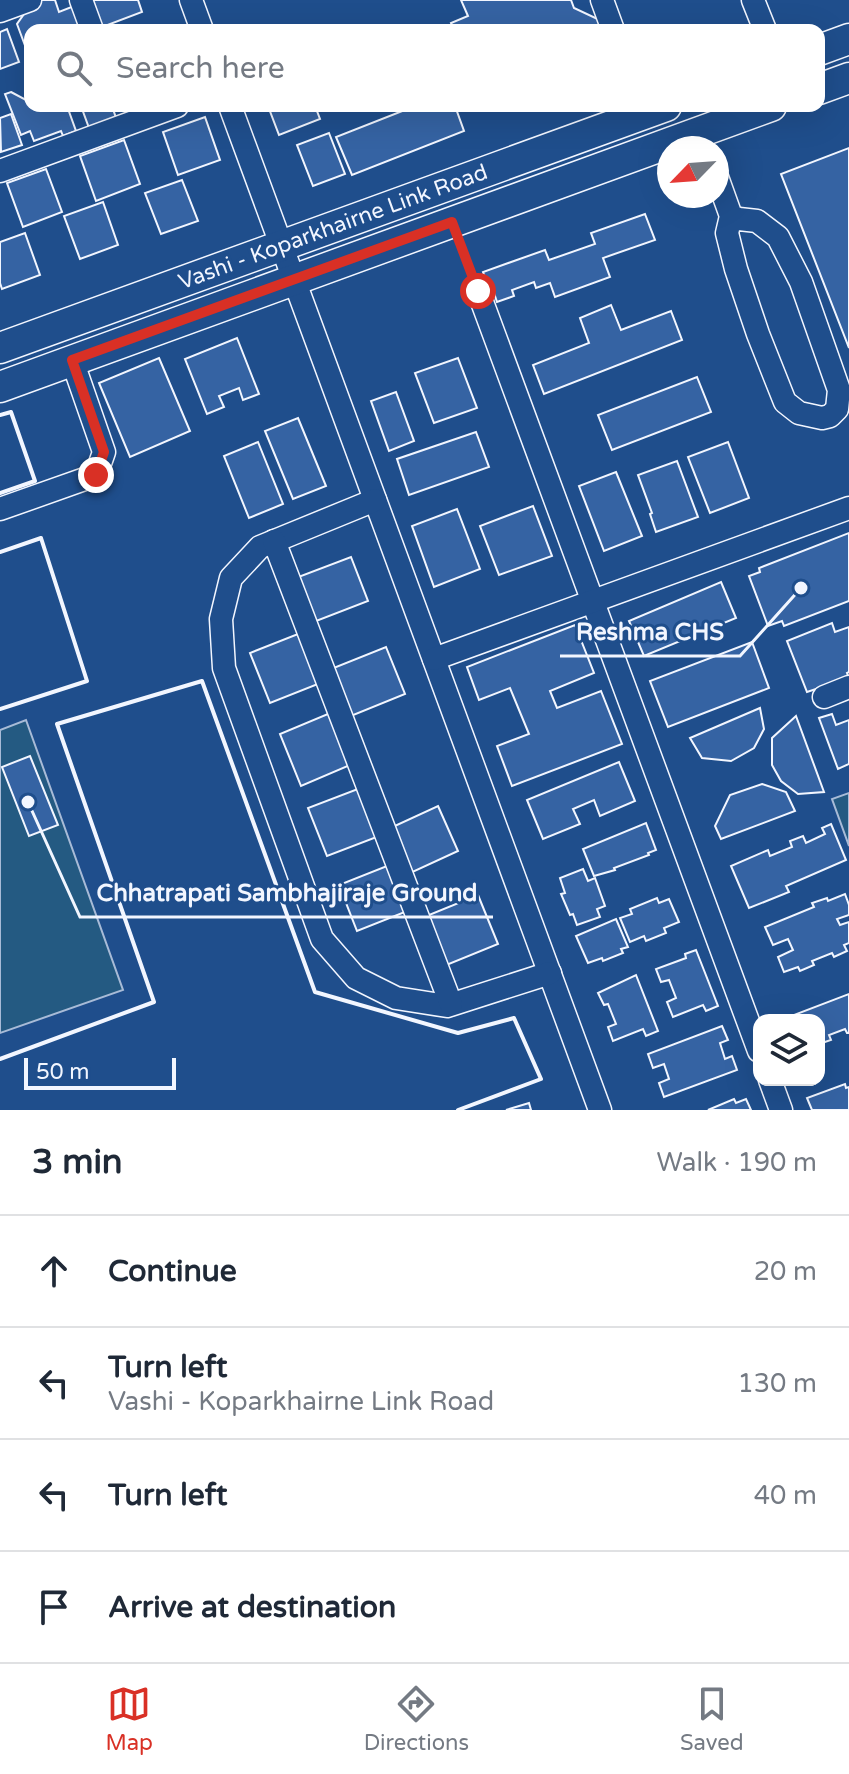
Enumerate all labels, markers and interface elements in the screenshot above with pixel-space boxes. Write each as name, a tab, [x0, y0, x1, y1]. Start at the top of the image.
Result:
search box	[24, 24, 825, 112]
icon: search	[52, 46, 96, 90]
text: Search here	[116, 50, 285, 87]
north arrow	[657, 136, 729, 208]
street label: Vashi - Koparkhairne Link Road	[175, 159, 491, 295]
route start	[460, 273, 496, 309]
route end	[78, 457, 114, 493]
callout: Reshma CHS	[560, 608, 740, 656]
text: Reshma CHS	[576, 618, 724, 647]
callout: Chhatrapati Sambhajiraje Ground	[80, 869, 493, 917]
text: Chhatrapati Sambhajiraje Ground	[97, 879, 477, 908]
map controls	[753, 1014, 825, 1086]
button: layers	[753, 1014, 825, 1086]
scale bar	[24, 1054, 176, 1090]
text: 50 m	[36, 1059, 90, 1085]
text: 3 min	[32, 1142, 123, 1183]
text: Walk · 190 m	[657, 1147, 817, 1178]
icon: ahead	[32, 1249, 76, 1293]
text: Continue	[108, 1253, 237, 1290]
text: 20 m	[754, 1256, 817, 1287]
text: Turn left	[108, 1349, 227, 1386]
icon: left	[32, 1361, 76, 1405]
text: 130 m	[737, 1368, 817, 1399]
text: Vashi - Koparkhairne Link Road	[108, 1386, 494, 1417]
icon: left	[32, 1473, 76, 1517]
text: Turn left	[108, 1477, 227, 1514]
text: 40 m	[754, 1480, 817, 1511]
icon: arrive	[32, 1585, 76, 1629]
text: Arrive at destination	[108, 1589, 396, 1626]
tab: Map	[105, 1682, 153, 1756]
tab: Directions	[364, 1682, 469, 1756]
tab: Saved	[680, 1682, 744, 1756]

